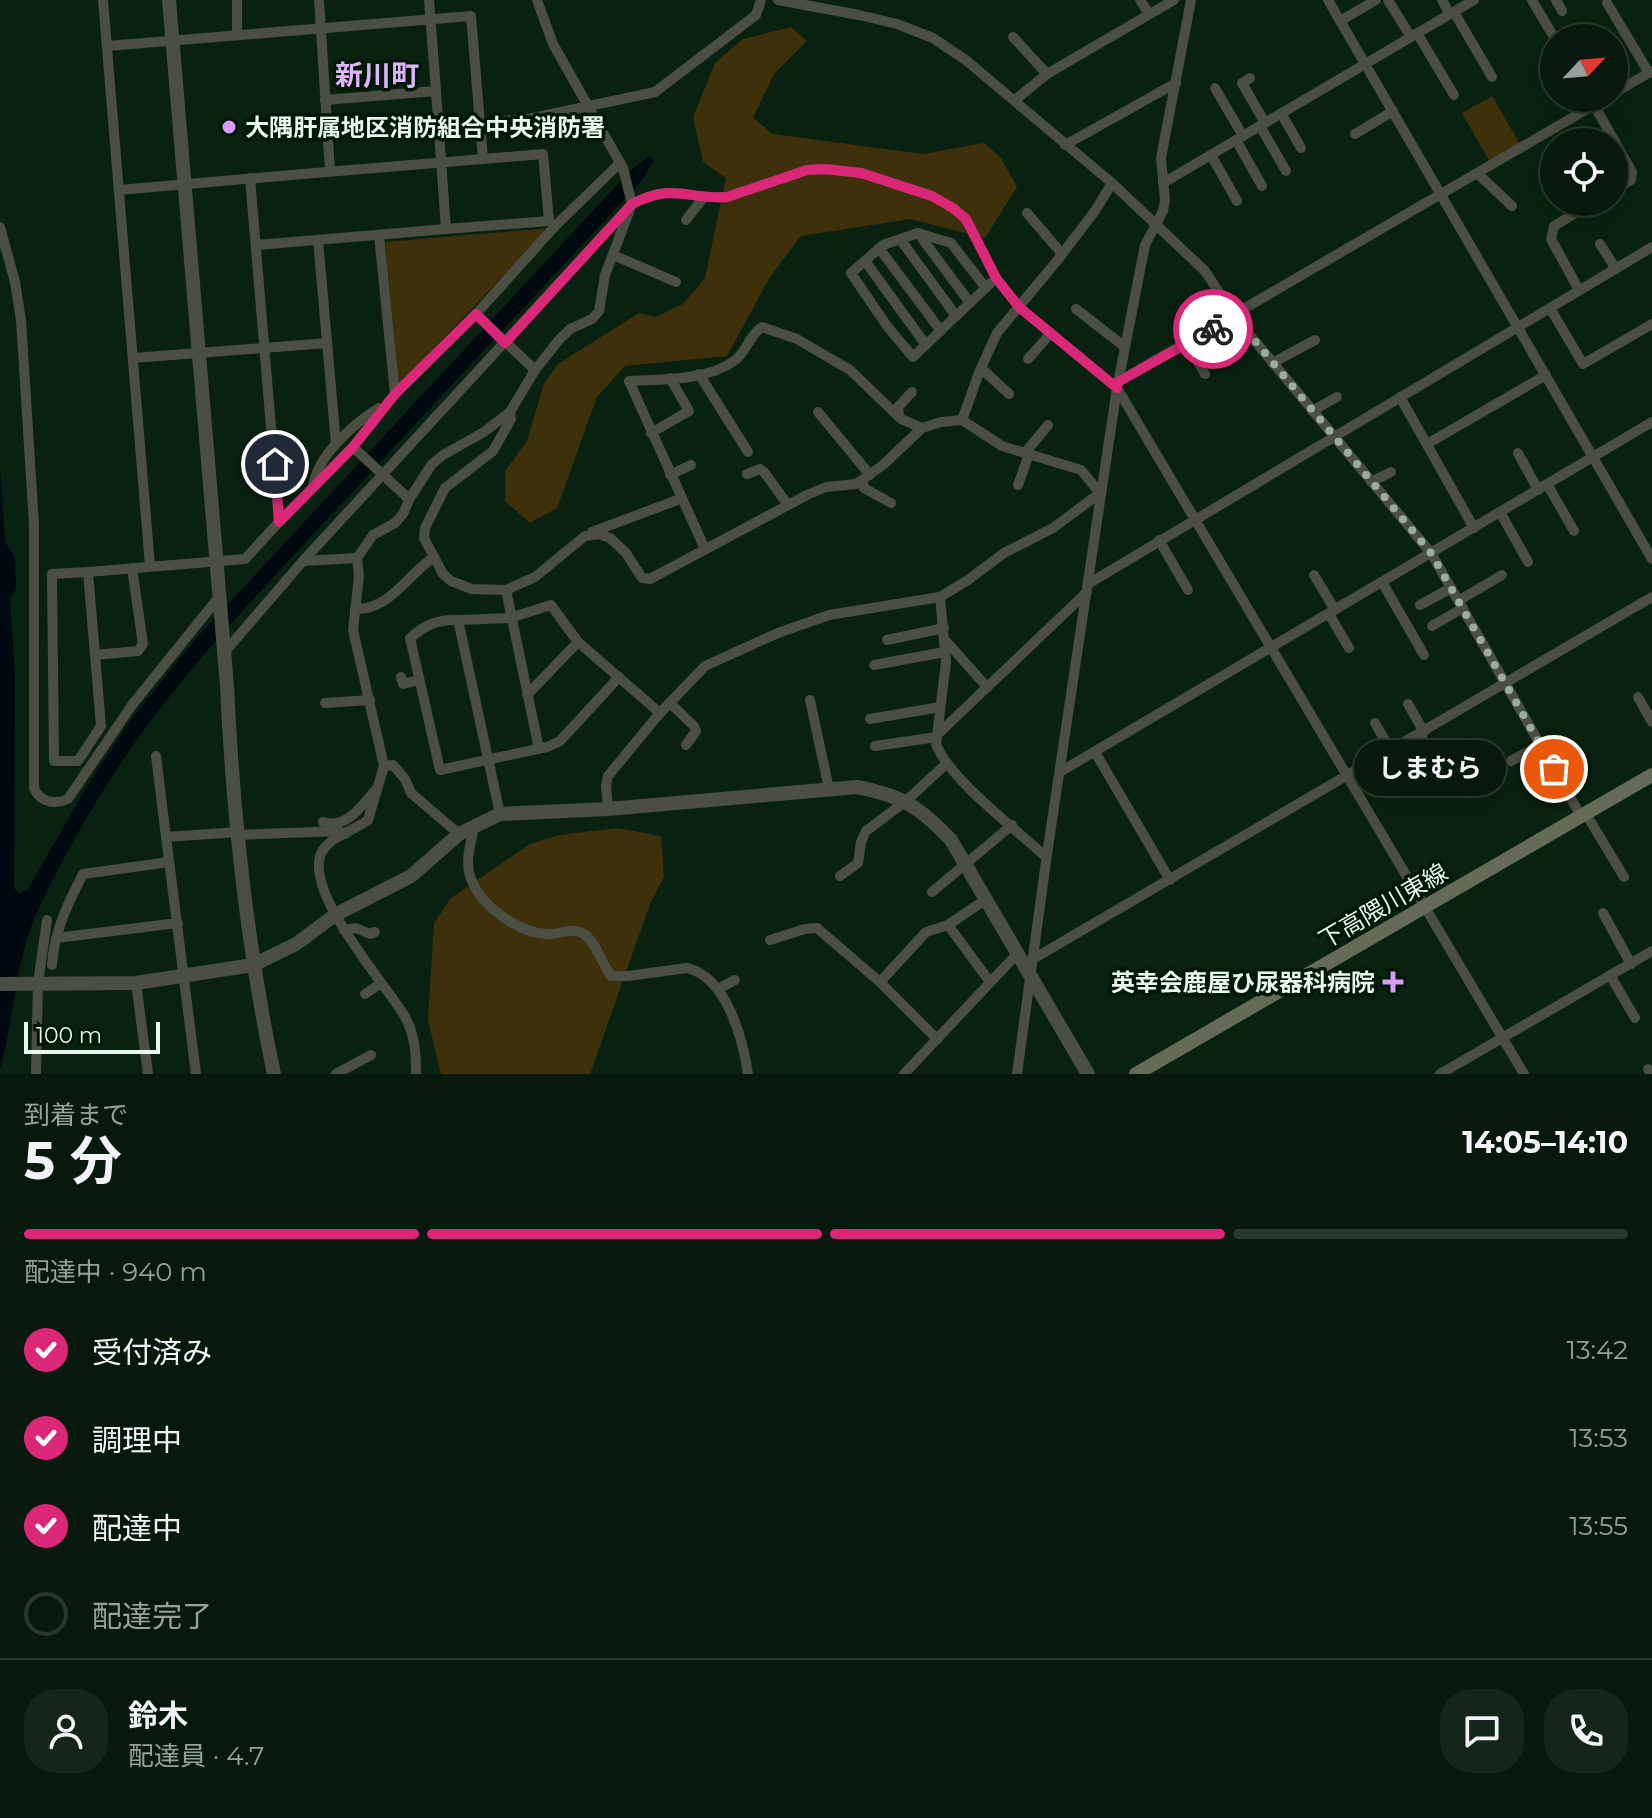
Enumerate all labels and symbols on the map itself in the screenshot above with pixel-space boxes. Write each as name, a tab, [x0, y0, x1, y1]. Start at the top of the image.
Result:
north arrow	[1540, 24, 1628, 112]
district label: 新川町	[335, 58, 419, 92]
place label: 大隅肝属地区消防組合中央消防署	[245, 113, 605, 142]
marker: 大隅肝属地区消防組合中央消防署	[220, 118, 238, 136]
courier	[1173, 289, 1253, 369]
pin	[241, 430, 309, 498]
pin	[1520, 735, 1588, 803]
callout: しまむら	[1354, 741, 1506, 797]
street label: 下高隈川東線	[1313, 857, 1453, 955]
place label: 英幸会鹿屋ひ尿器科病院	[1111, 968, 1375, 997]
marker: 英幸会鹿屋ひ尿器科病院	[1382, 971, 1404, 993]
scale bar	[24, 1018, 160, 1054]

